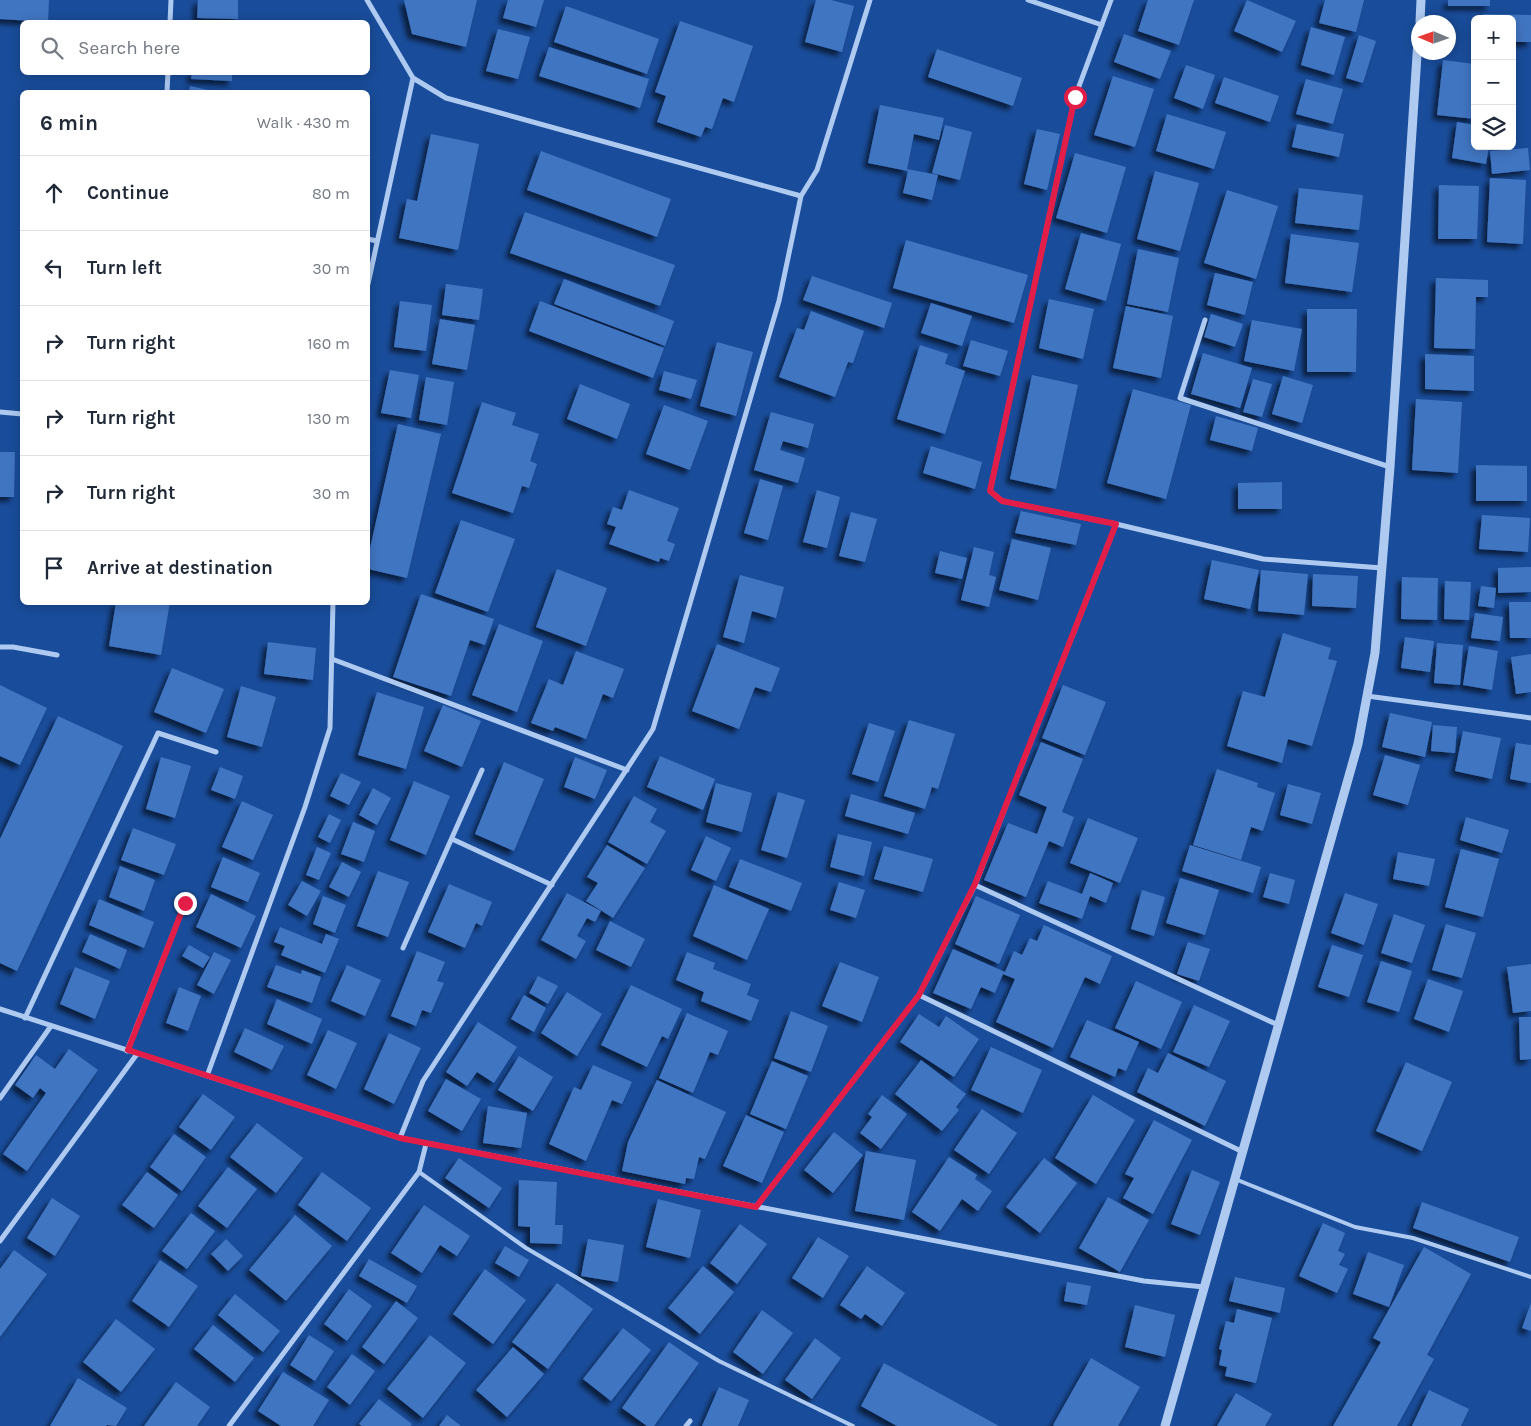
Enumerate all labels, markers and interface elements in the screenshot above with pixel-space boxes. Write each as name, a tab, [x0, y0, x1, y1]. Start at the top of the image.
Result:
north arrow	[1411, 15, 1456, 60]
map controls	[1471, 15, 1516, 150]
button: +	[1471, 15, 1516, 60]
search box	[20, 20, 370, 75]
icon: search	[38, 34, 66, 62]
text: Search here	[78, 37, 180, 59]
button: −	[1471, 60, 1516, 105]
route start	[1064, 86, 1087, 109]
button: layers	[1471, 105, 1516, 150]
text: 6 min	[40, 111, 98, 135]
text: Walk · 430 m	[257, 113, 350, 132]
icon: ahead	[40, 179, 68, 207]
text: Continue	[87, 182, 169, 204]
text: 80 m	[312, 184, 350, 203]
icon: left	[40, 254, 68, 282]
text: Turn left	[87, 257, 162, 279]
text: 30 m	[312, 259, 350, 278]
icon: right	[40, 329, 68, 357]
text: Turn right	[87, 332, 176, 354]
text: 160 m	[307, 334, 350, 353]
icon: right	[40, 404, 68, 432]
text: Turn right	[87, 407, 176, 429]
text: 130 m	[307, 409, 350, 428]
icon: right	[40, 479, 68, 507]
text: Turn right	[87, 482, 176, 504]
text: 30 m	[312, 484, 350, 503]
icon: arrive	[40, 554, 68, 582]
text: Arrive at destination	[87, 557, 273, 579]
route end	[174, 892, 197, 915]

